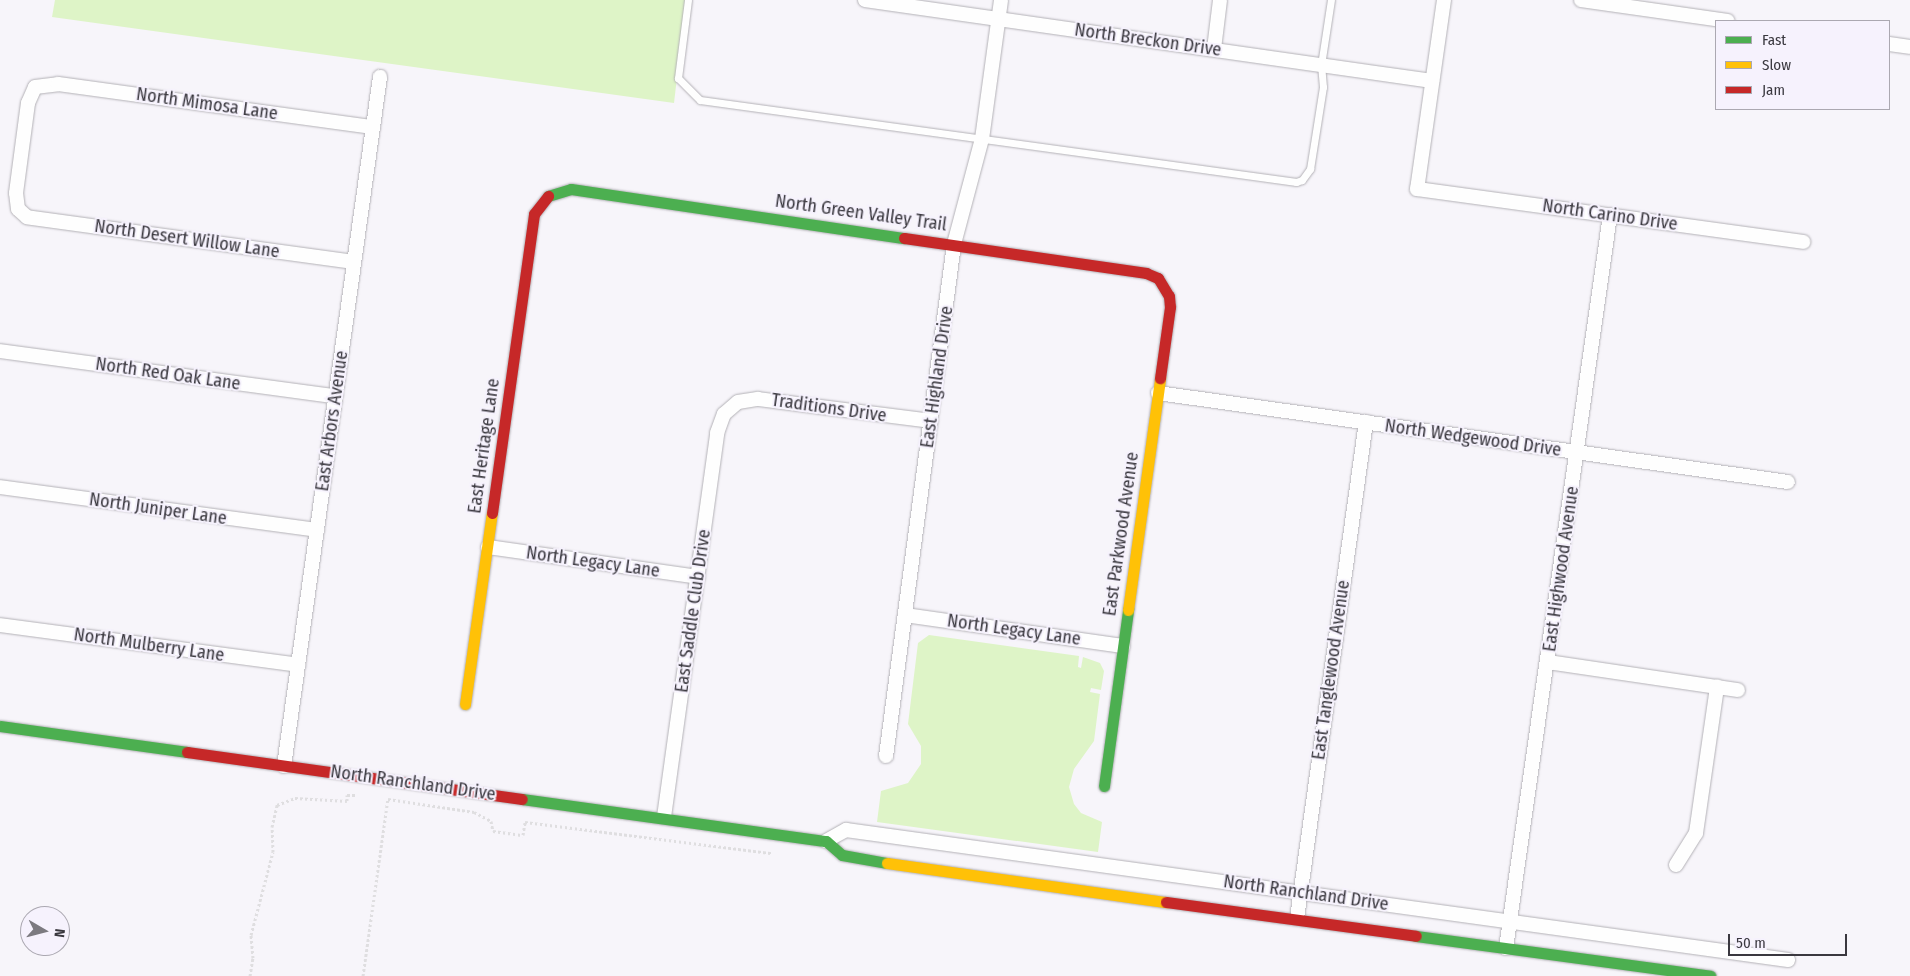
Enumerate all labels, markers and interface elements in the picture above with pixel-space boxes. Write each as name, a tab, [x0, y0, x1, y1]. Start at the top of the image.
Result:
street label: North Breckon Drive	[1073, 19, 1223, 61]
legend	[1715, 20, 1890, 110]
text: Fast	[1762, 31, 1786, 49]
text: Slow	[1762, 56, 1791, 74]
text: Jam	[1762, 81, 1785, 99]
street label: North Mimosa Lane	[135, 83, 279, 125]
street label: North Green Valley Trail	[774, 190, 948, 236]
street label: North Carino Drive	[1541, 195, 1679, 235]
street label: North Desert Willow Lane	[93, 215, 281, 263]
street label: East Highland Drive	[916, 305, 958, 449]
street label: East Arbors Avenue	[311, 349, 353, 493]
street label: North Red Oak Lane	[94, 353, 242, 395]
street label: East Heritage Lane	[464, 377, 504, 515]
street label: Traditions Drive	[770, 389, 888, 427]
street label: North Wedgewood Drive	[1383, 415, 1563, 461]
street label: East Parkwood Avenue	[1099, 451, 1143, 617]
street label: East Highwood Avenue	[1539, 485, 1583, 653]
street label: North Juniper Lane	[88, 489, 228, 529]
street label: East Saddle Club Drive	[671, 528, 715, 694]
street label: North Legacy Lane	[525, 542, 661, 582]
street label: East Tanglewood Avenue	[1308, 579, 1354, 761]
street label: North Legacy Lane	[946, 610, 1082, 650]
street label: North Mulberry Lane	[72, 624, 226, 666]
street label: North Ranchland Drive	[329, 761, 497, 805]
street label: North Ranchland Drive	[1222, 871, 1390, 915]
north arrow	[20, 906, 70, 956]
scale bar	[1730, 924, 1849, 956]
text: N	[50, 928, 68, 938]
text: 50 m	[1736, 934, 1766, 952]

